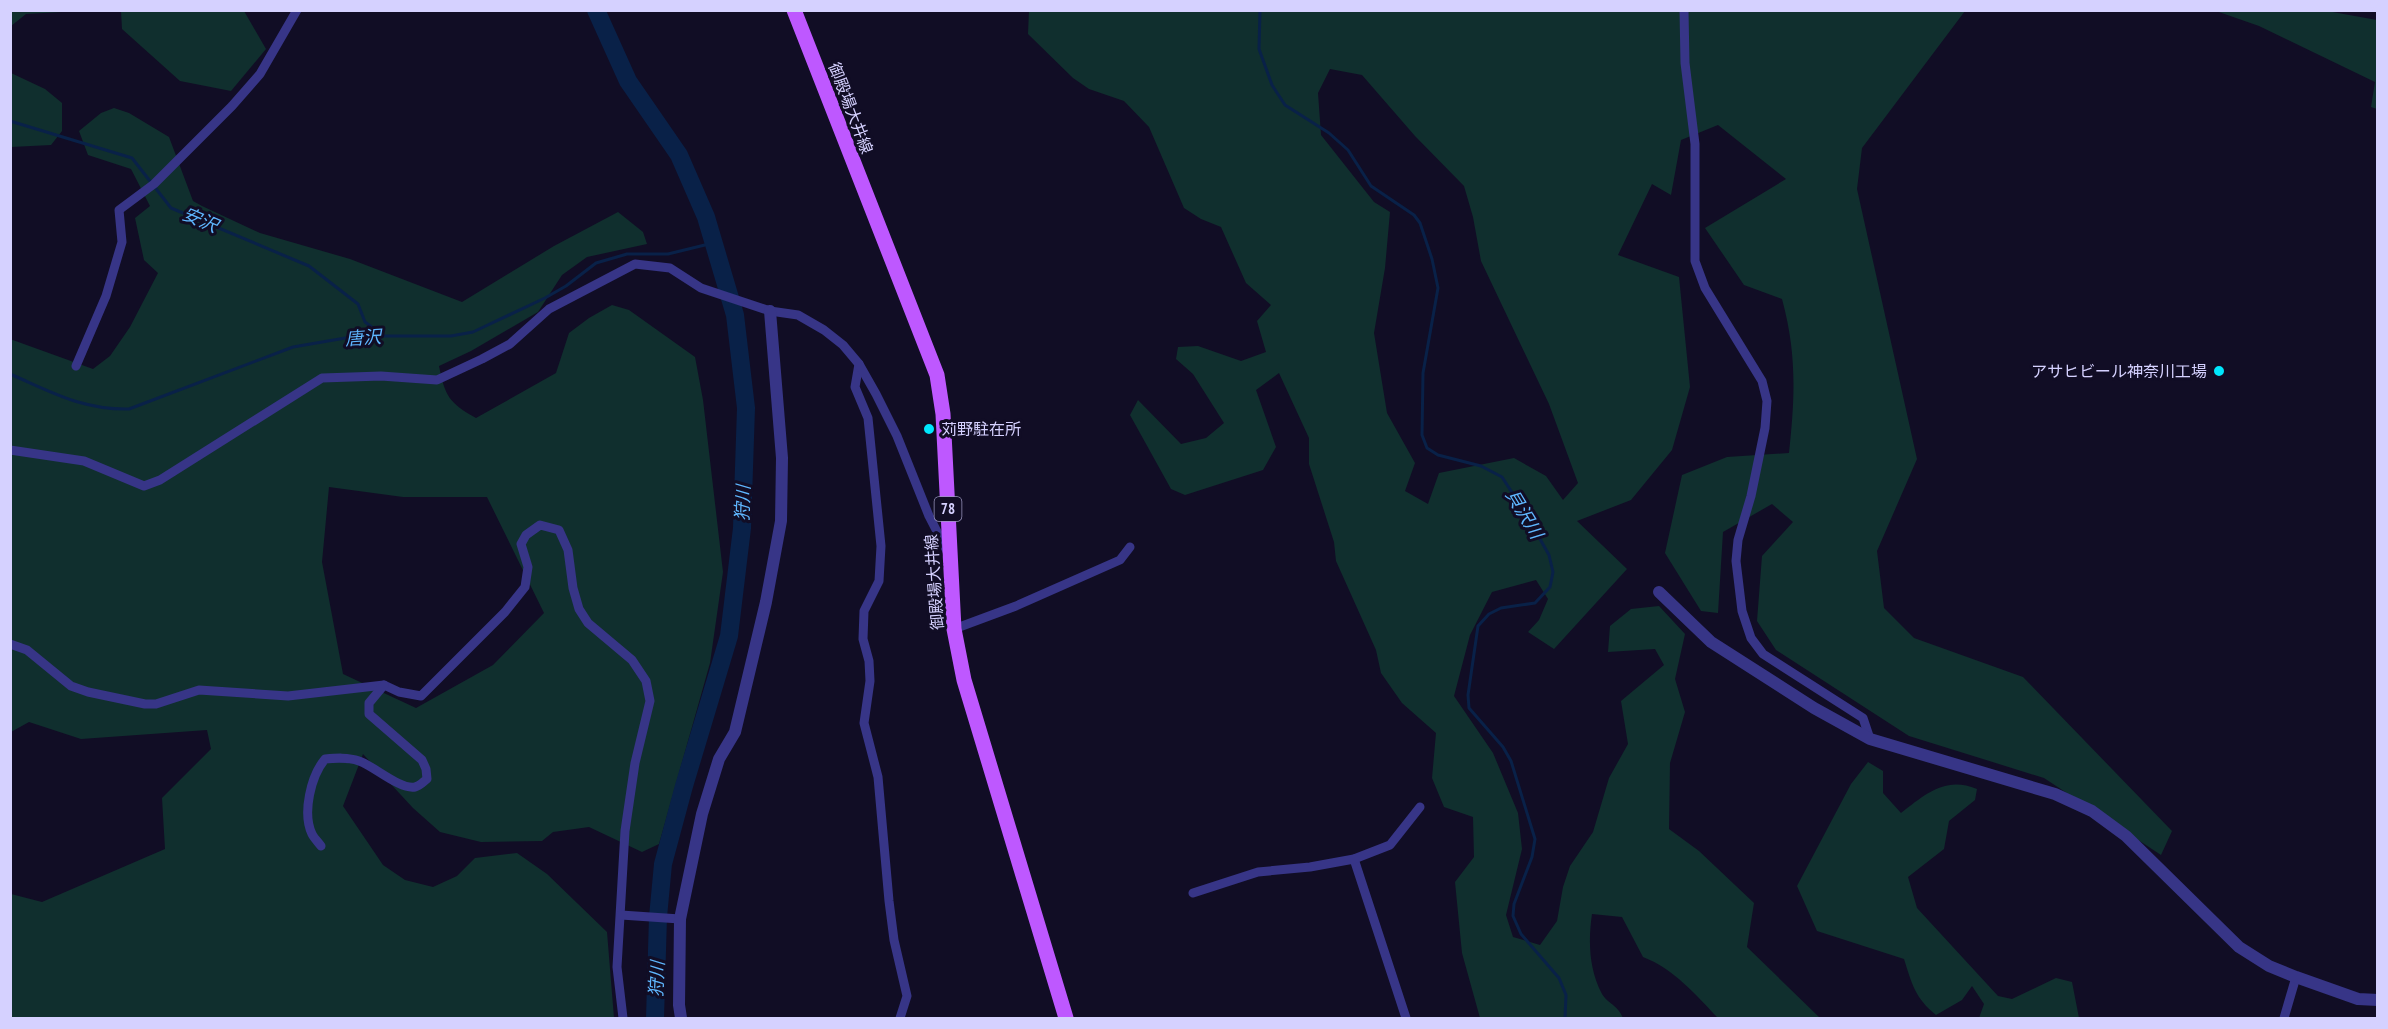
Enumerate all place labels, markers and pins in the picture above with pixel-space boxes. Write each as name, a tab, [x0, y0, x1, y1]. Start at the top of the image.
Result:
place label: アサヒビール神奈川工場	[2031, 361, 2207, 381]
marker: アサヒビール神奈川工場	[2212, 364, 2226, 378]
place label: 苅野駐在所	[941, 419, 1021, 439]
marker: 苅野駐在所	[922, 422, 936, 436]

